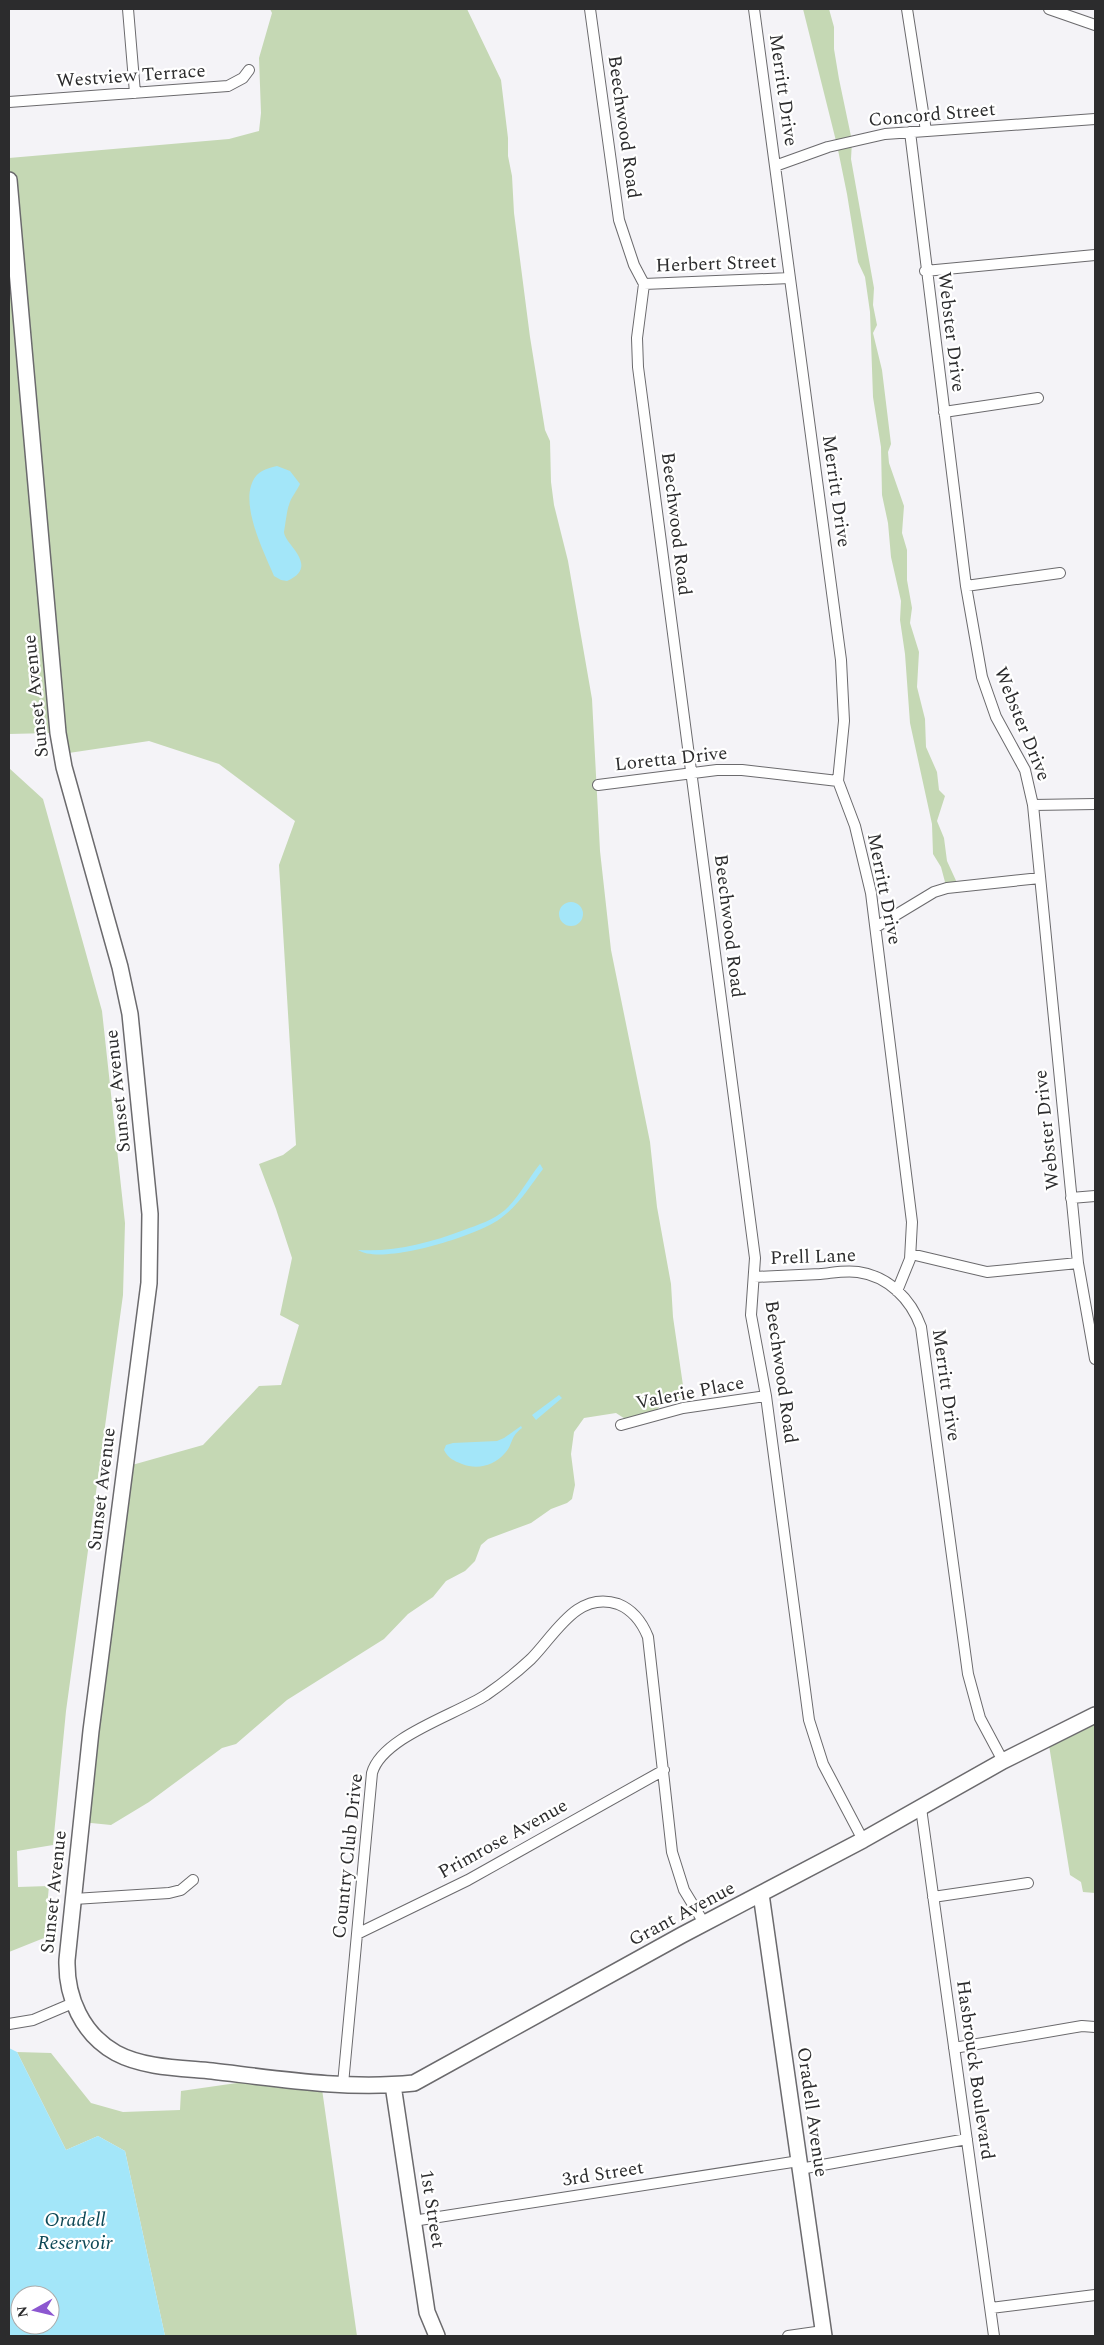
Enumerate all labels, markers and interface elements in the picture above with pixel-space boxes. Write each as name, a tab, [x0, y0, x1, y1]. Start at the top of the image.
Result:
street label: Merritt Drive	[761, 32, 805, 148]
street label: Beechwood Road	[600, 54, 648, 200]
street label: Westview Terrace	[55, 56, 207, 96]
street label: Concord Street	[867, 95, 997, 135]
street label: Herbert Street	[655, 247, 777, 281]
street label: Webster Drive	[929, 270, 973, 394]
street label: Merritt Drive	[814, 433, 858, 549]
street label: Beechwood Road	[653, 451, 699, 597]
street label: Sunset Avenue	[15, 633, 57, 759]
street label: Webster Drive	[986, 663, 1058, 785]
street label: Loretta Drive	[613, 739, 729, 779]
street label: Merritt Drive	[859, 831, 909, 947]
street label: Beechwood Road	[706, 853, 752, 999]
street label: Sunset Avenue	[97, 1028, 139, 1154]
street label: Webster Drive	[1026, 1068, 1068, 1192]
street label: Prell Lane	[769, 1241, 857, 1273]
street label: Beechwood Road	[757, 1299, 805, 1445]
street label: Merritt Drive	[924, 1327, 968, 1443]
street label: Valerie Place	[633, 1368, 747, 1418]
street label: Sunset Avenue	[80, 1426, 124, 1552]
street label: Country Club Drive	[325, 1772, 371, 1940]
street label: Primrose Avenue	[433, 1791, 573, 1887]
street label: Sunset Avenue	[33, 1829, 75, 1955]
street label: Grant Avenue	[624, 1874, 740, 1954]
street label: Hasbrouck Boulevard	[948, 1978, 1002, 2162]
street label: Oradell Avenue	[789, 2045, 835, 2179]
street label: 3rd Street	[560, 2153, 646, 2195]
street label: 1st Street	[412, 2168, 453, 2250]
water label: Oradell Reservoir	[37, 2205, 114, 2258]
north arrow	[10, 2285, 60, 2335]
text: N	[11, 2305, 34, 2319]

